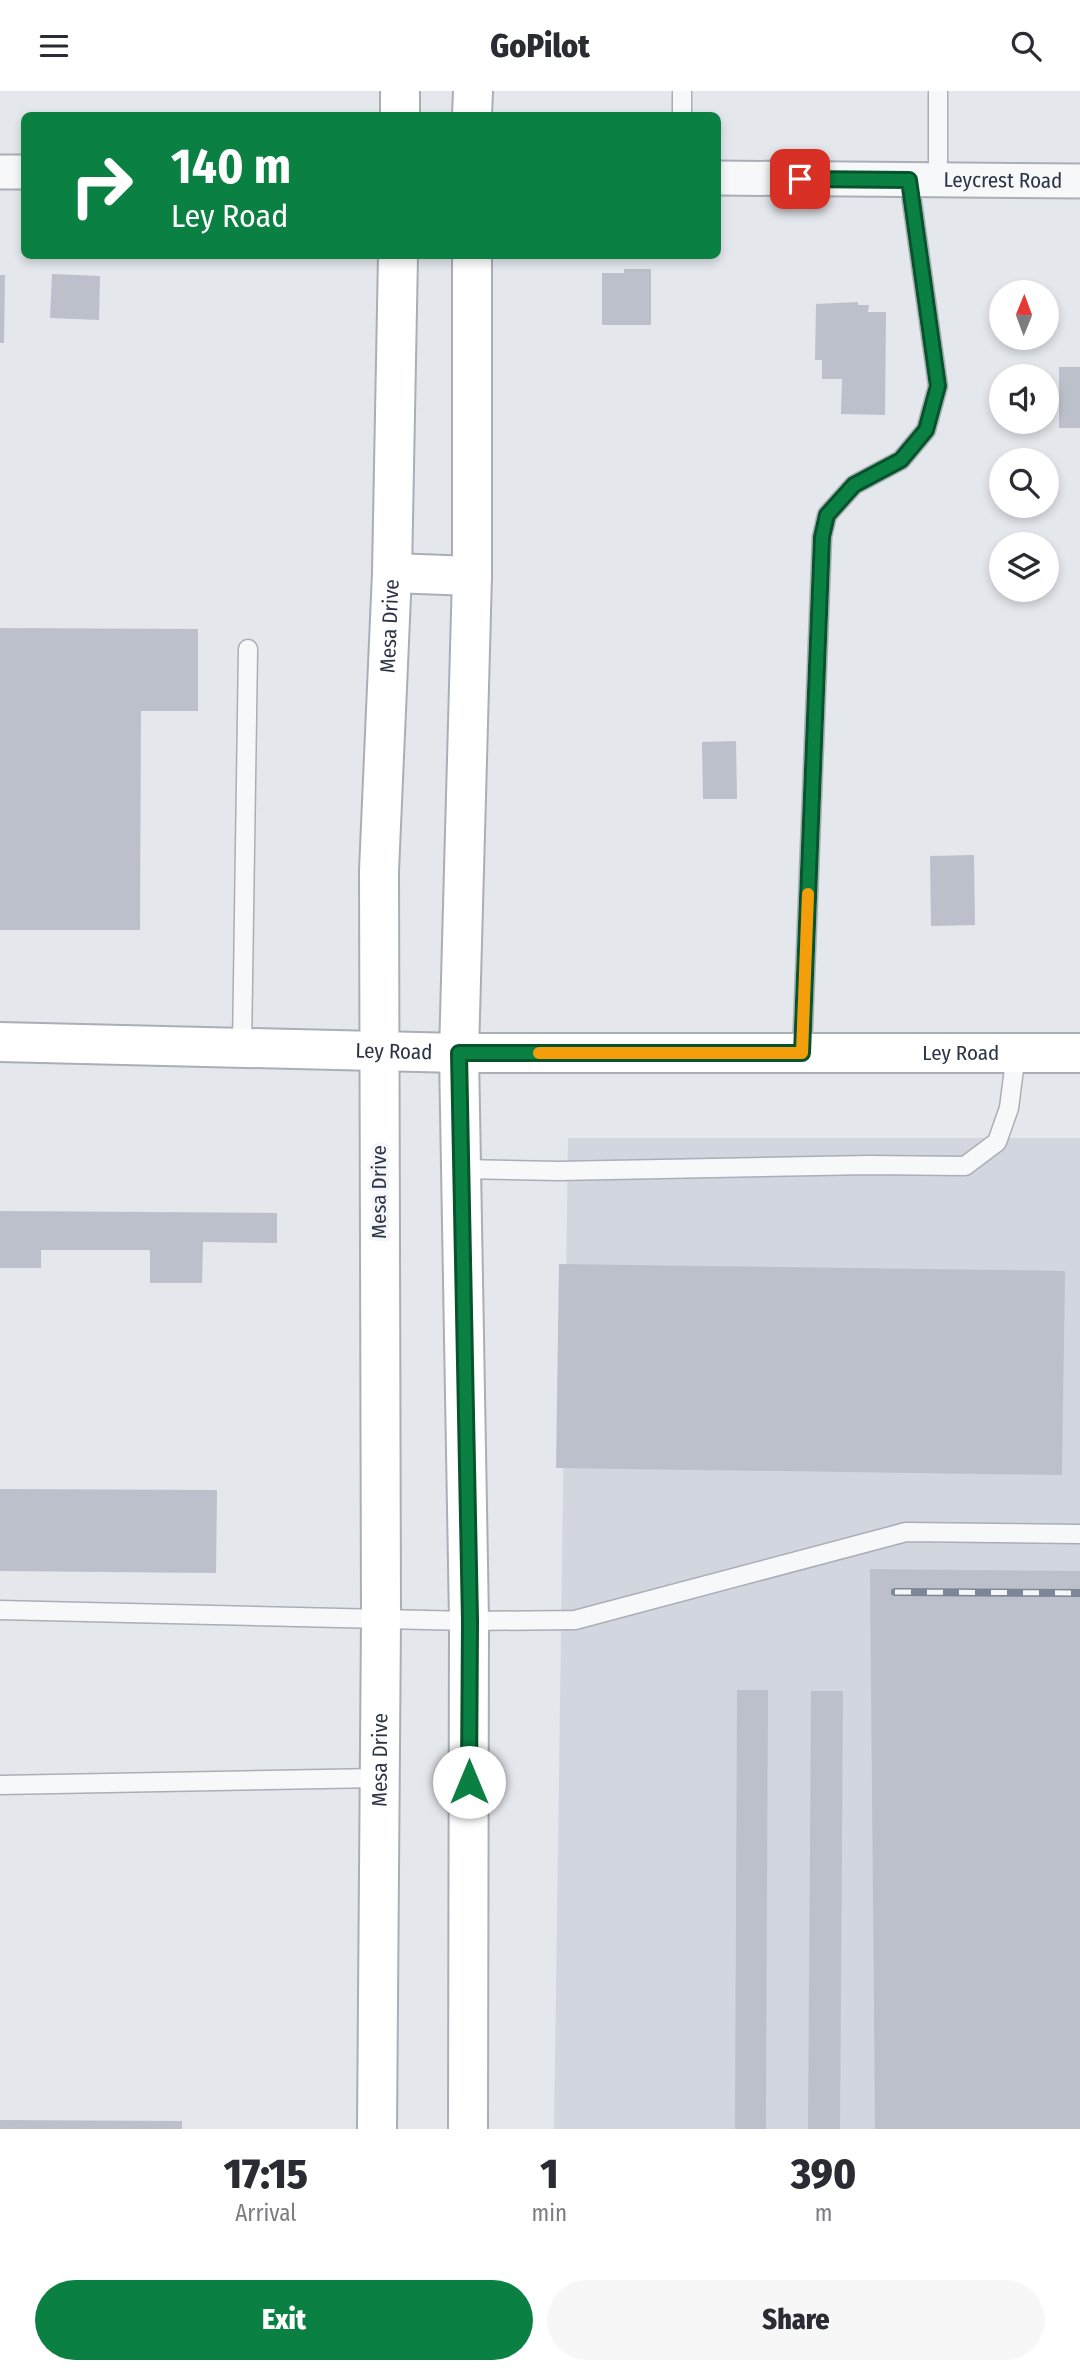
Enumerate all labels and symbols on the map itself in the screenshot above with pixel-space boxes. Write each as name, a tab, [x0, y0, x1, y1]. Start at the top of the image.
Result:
pin	[770, 149, 830, 209]
street label: Leycrest Road	[943, 167, 1063, 194]
north arrow	[989, 280, 1059, 350]
street label: Mesa Drive	[375, 579, 405, 674]
street label: Ley Road	[355, 1038, 433, 1065]
street label: Ley Road	[922, 1040, 999, 1066]
street label: Mesa Drive	[366, 1145, 392, 1239]
street label: Mesa Drive	[367, 1713, 393, 1807]
position arrow	[432, 1745, 506, 1819]

